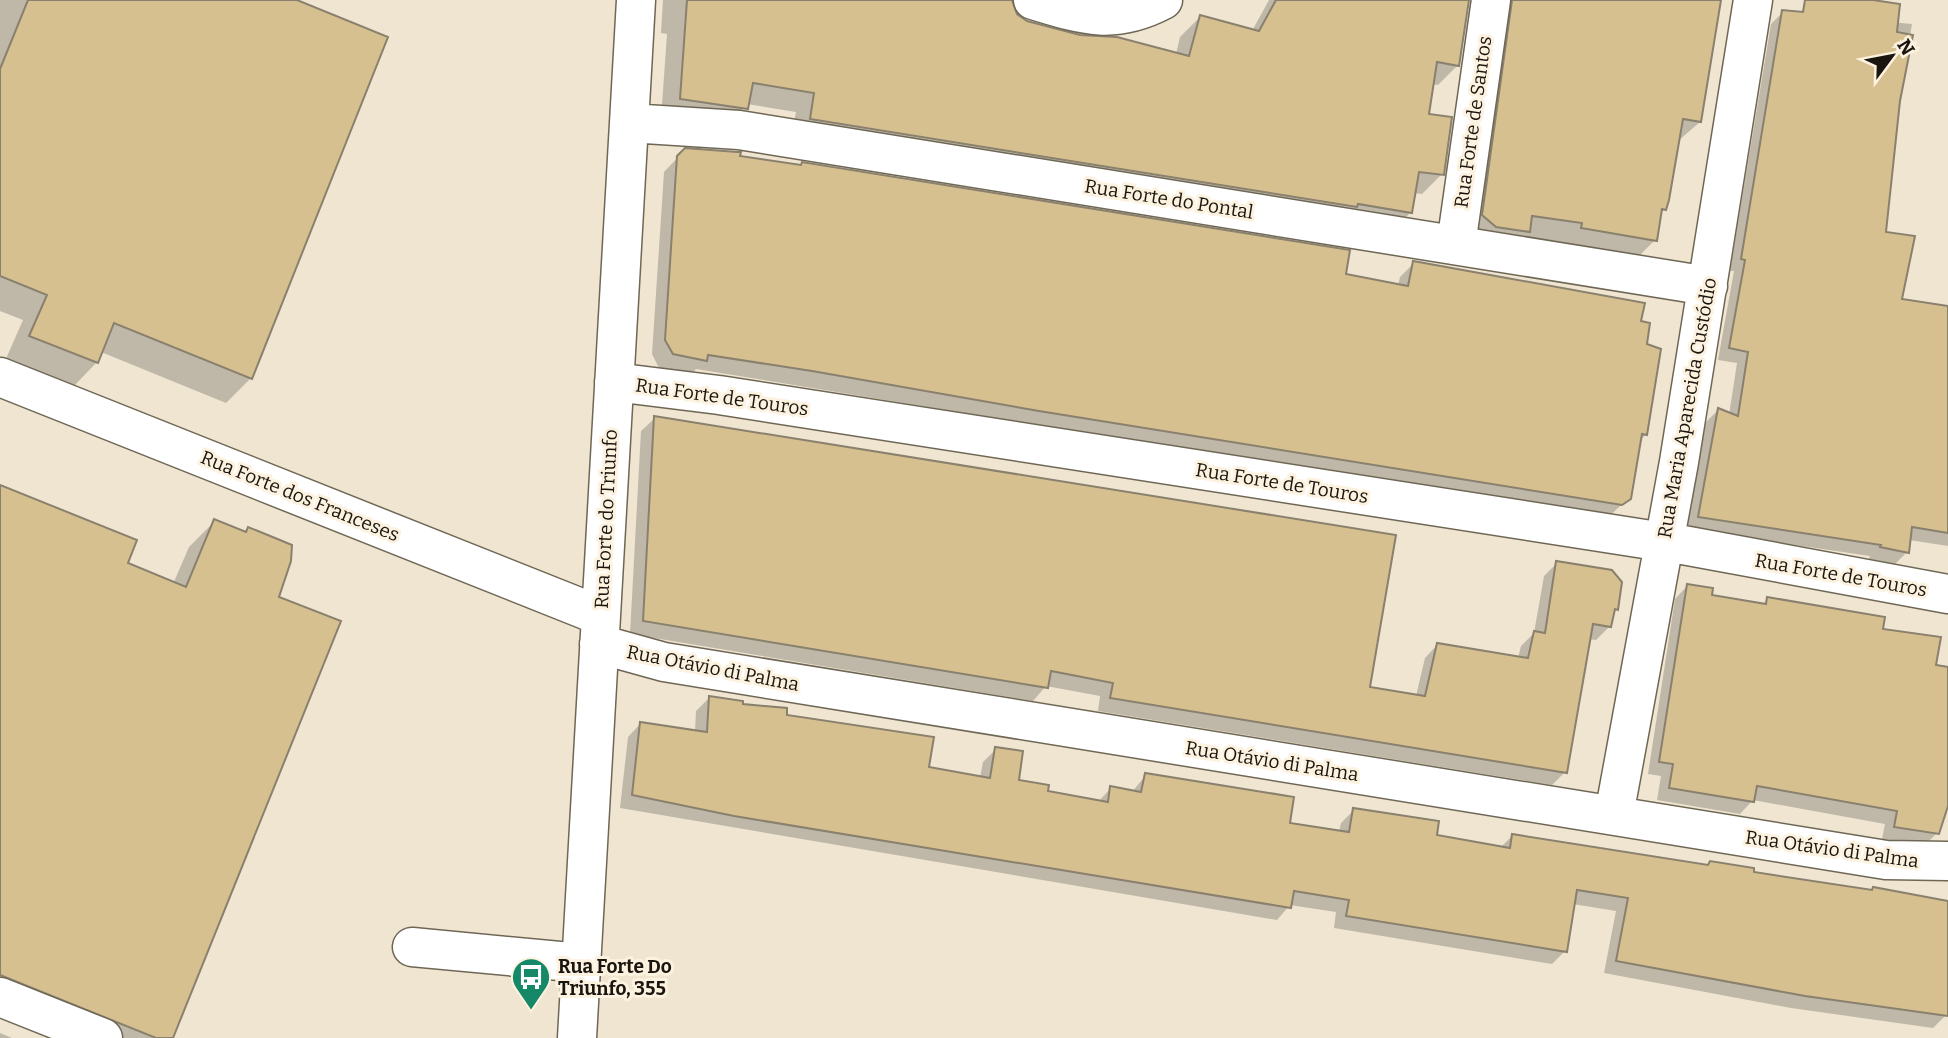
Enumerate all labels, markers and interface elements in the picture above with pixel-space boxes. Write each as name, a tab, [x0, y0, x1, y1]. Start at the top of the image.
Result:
north arrow	[1857, 21, 1927, 91]
street label: Rua Forte de Santos	[1450, 34, 1496, 210]
text: N	[1892, 35, 1920, 60]
street label: Rua Forte do Pontal	[1083, 174, 1255, 224]
street label: Rua Maria Aparecida Custódio	[1653, 276, 1721, 540]
street label: Rua Forte de Touros	[634, 373, 810, 421]
street label: Rua Forte do Triunfo	[590, 429, 622, 609]
street label: Rua Forte dos Franceses	[197, 446, 403, 546]
street label: Rua Forte de Touros	[1194, 458, 1370, 508]
street label: Rua Forte de Touros	[1753, 549, 1929, 601]
street label: Rua Otávio di Palma	[625, 640, 802, 696]
street label: Rua Otávio di Palma	[1184, 736, 1361, 786]
street label: Rua Otávio di Palma	[1744, 825, 1921, 873]
place label: Rua Forte Do Triunfo, 355	[558, 955, 672, 1000]
bus stop icon: Rua Forte Do Triunfo, 355	[510, 956, 552, 1011]

